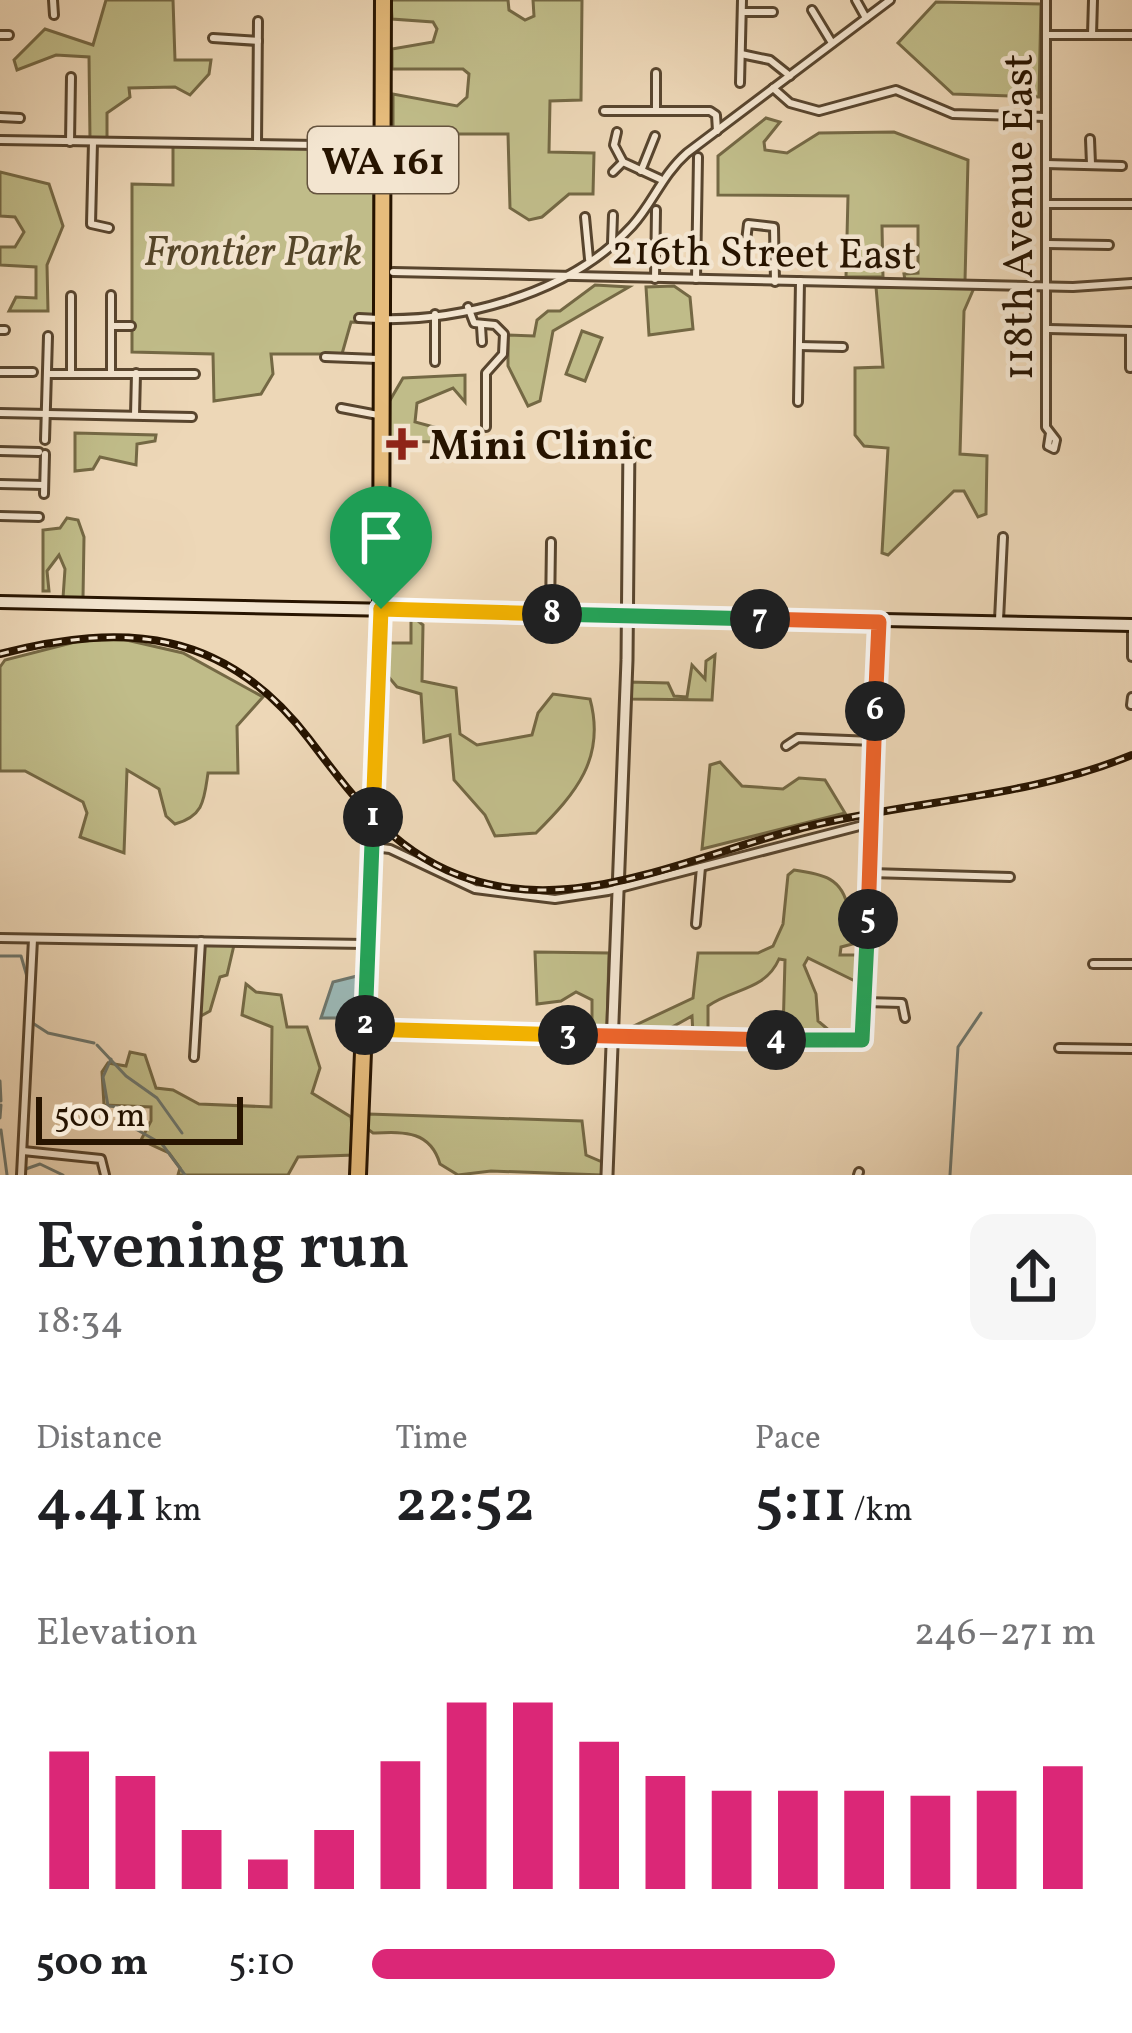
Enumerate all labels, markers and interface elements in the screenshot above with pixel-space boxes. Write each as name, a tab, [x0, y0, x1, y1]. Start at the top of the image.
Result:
street label: 118th Avenue East	[992, 54, 1051, 380]
road number: WA 161	[308, 127, 458, 193]
street label: 216th Street East	[611, 223, 917, 288]
park label: Frontier Park	[144, 225, 362, 284]
place label: Mini Clinic	[429, 419, 653, 478]
marker: Mini Clinic	[386, 428, 418, 460]
pin	[330, 486, 432, 609]
icon: arrive	[348, 504, 414, 570]
pin: 8	[522, 584, 582, 644]
pin: 7	[730, 589, 790, 649]
text: 8	[543, 591, 561, 637]
text: 7	[752, 596, 768, 642]
pin: 6	[845, 681, 905, 741]
text: 6	[866, 688, 884, 734]
pin: 1	[343, 787, 403, 847]
text: 1	[366, 794, 380, 840]
pin: 5	[838, 889, 898, 949]
text: 5	[860, 896, 876, 942]
pin: 2	[335, 995, 395, 1055]
text: 2	[356, 1002, 374, 1048]
pin: 3	[538, 1005, 598, 1065]
pin: 4	[746, 1010, 806, 1070]
text: 3	[560, 1012, 576, 1058]
text: 4	[766, 1017, 786, 1063]
scale bar	[36, 1091, 243, 1144]
text: 500 m	[54, 1095, 145, 1141]
text: Evening run	[36, 1204, 410, 1296]
button: share	[970, 1214, 1096, 1340]
text: 18:34	[36, 1295, 123, 1349]
text: Distance	[36, 1417, 162, 1463]
text: Time	[395, 1417, 468, 1463]
text: Pace	[755, 1417, 821, 1463]
text: 4.41	[36, 1463, 148, 1546]
text: 22:52	[395, 1463, 535, 1546]
text: 5:11	[755, 1463, 847, 1546]
text: km	[148, 1489, 202, 1535]
text: /km	[847, 1489, 913, 1535]
text: Elevation	[36, 1607, 198, 1661]
text: 246–271 m	[914, 1607, 1096, 1661]
text: 500 m	[36, 1937, 148, 1991]
text: 5:10	[228, 1937, 295, 1991]

